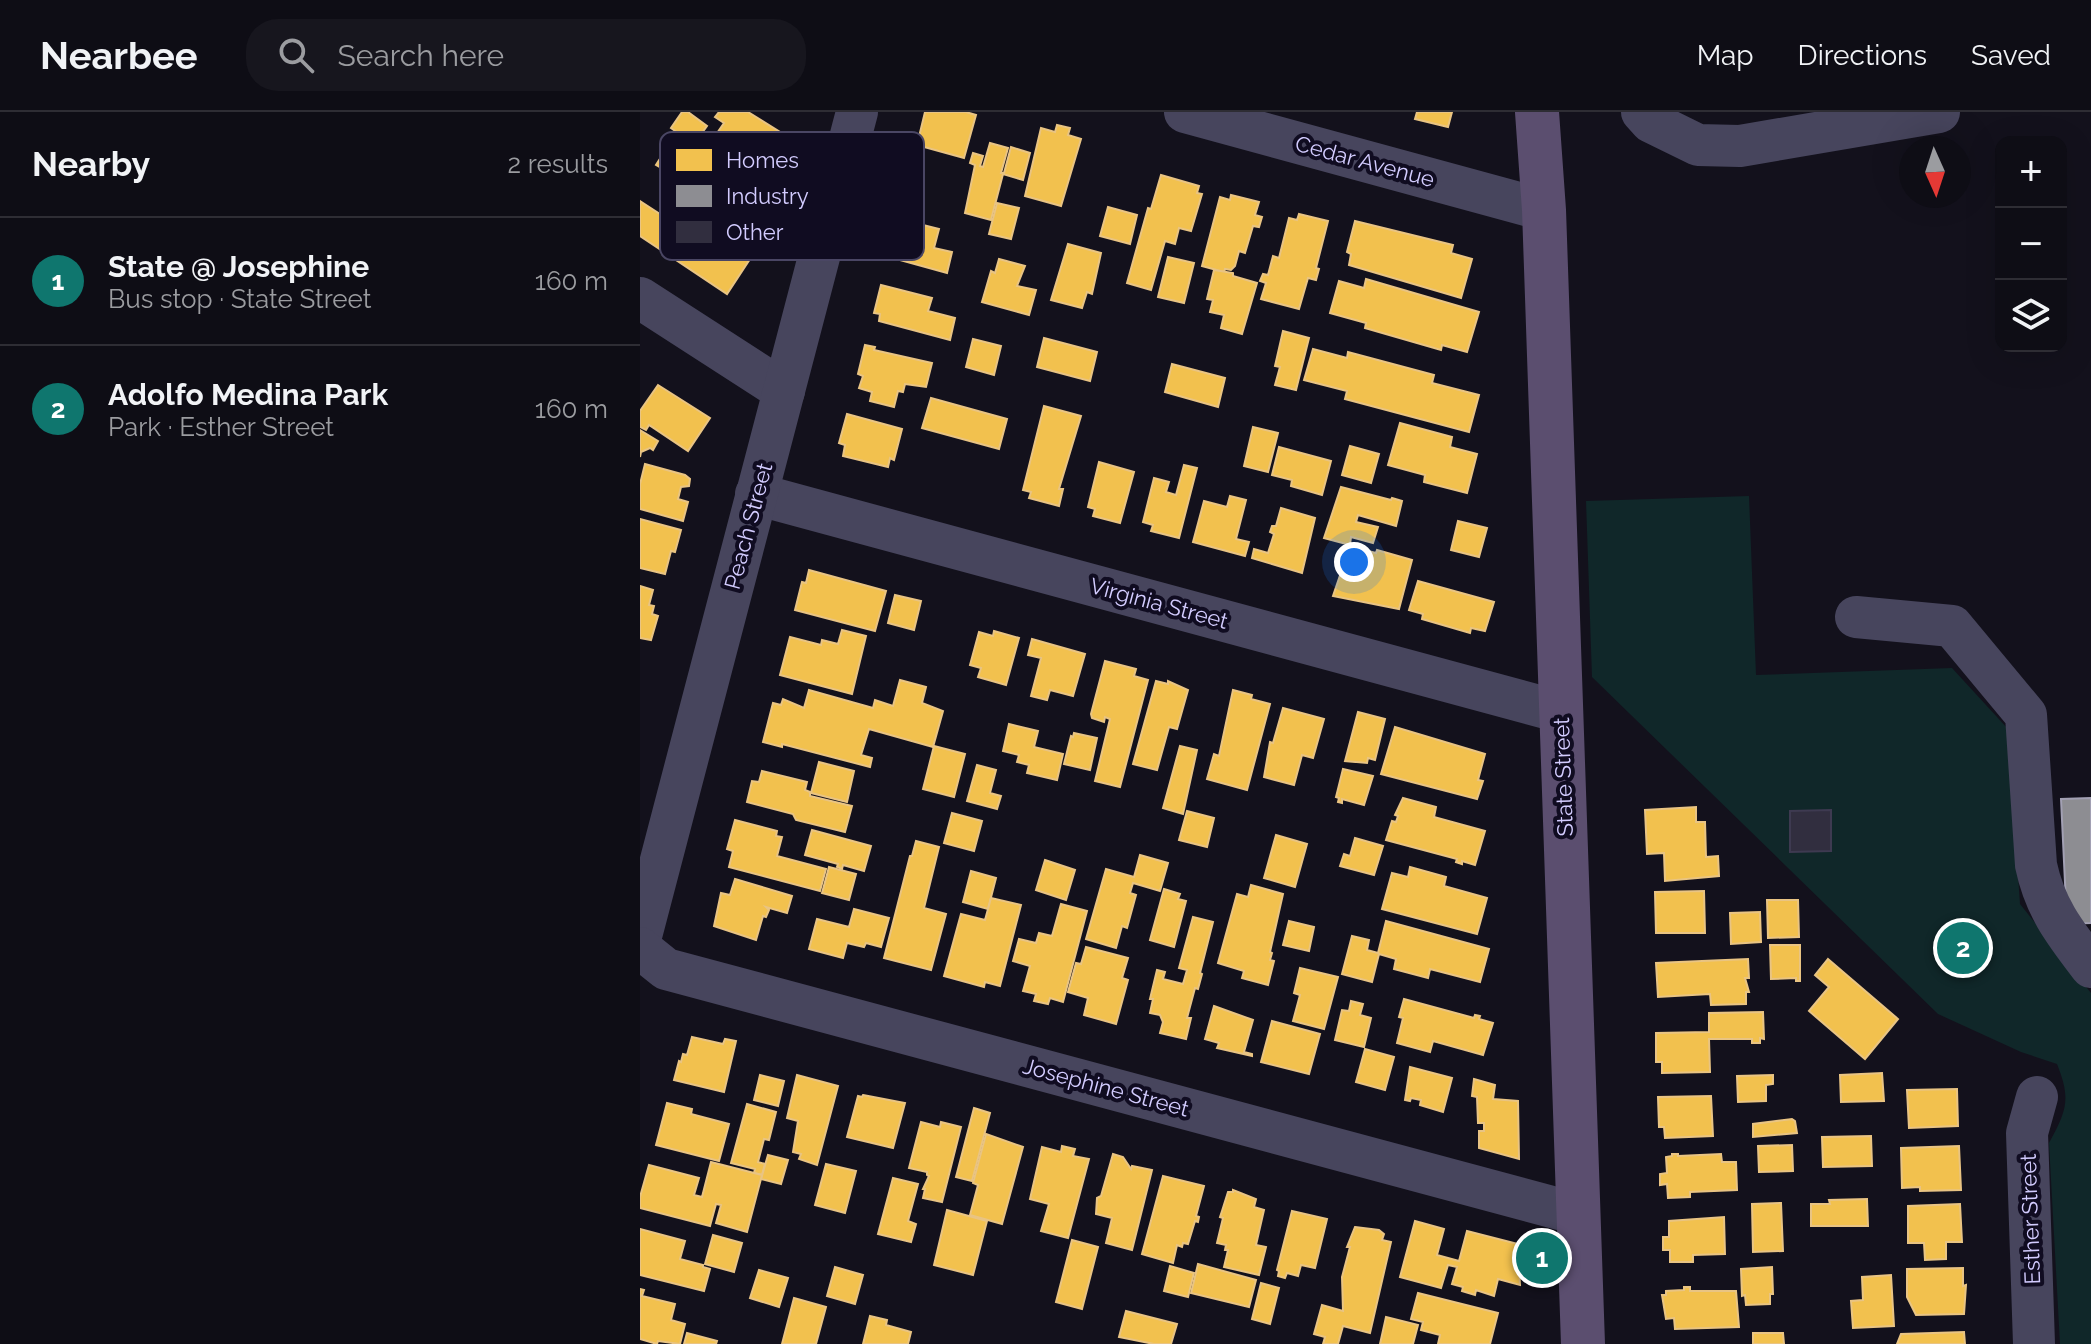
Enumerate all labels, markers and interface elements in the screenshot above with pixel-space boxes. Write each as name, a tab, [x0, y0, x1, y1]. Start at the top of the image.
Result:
search box	[246, 19, 806, 91]
text: Nearbee	[40, 33, 198, 78]
icon: search	[274, 33, 318, 77]
text: Search here	[338, 38, 504, 73]
text: Map	[1697, 39, 1754, 72]
text: Directions	[1798, 39, 1927, 72]
text: Saved	[1971, 39, 2051, 72]
street label: Cedar Avenue	[1293, 130, 1438, 192]
legend	[660, 132, 924, 260]
north arrow	[1899, 136, 1971, 208]
map controls	[1995, 136, 2067, 352]
button: +	[1995, 136, 2067, 208]
text: Nearby	[32, 144, 150, 184]
text: Homes	[726, 147, 799, 173]
text: 2 results	[508, 149, 608, 179]
text: Industry	[726, 183, 809, 209]
button: −	[1995, 208, 2067, 280]
text: Other	[726, 219, 784, 245]
text: State @ Josephine	[108, 249, 369, 284]
text: 1	[52, 266, 64, 296]
text: 160 m	[535, 266, 608, 296]
button: layers	[1995, 280, 2067, 352]
text: Bus stop · State Street	[108, 284, 371, 314]
text: Adolfo Medina Park	[108, 377, 388, 412]
text: 2	[51, 394, 65, 424]
text: 160 m	[535, 394, 608, 424]
text: Park · Esther Street	[108, 412, 334, 442]
street label: Peach Street	[719, 459, 778, 592]
your location	[1334, 542, 1374, 582]
street label: Virginia Street	[1087, 572, 1231, 634]
street label: State Street	[1548, 716, 1578, 837]
pin: 2	[1937, 918, 1989, 978]
street label: Josephine Street	[1020, 1052, 1192, 1122]
street label: Esther Street	[2015, 1153, 2045, 1285]
pin: 1	[1516, 1228, 1568, 1288]

